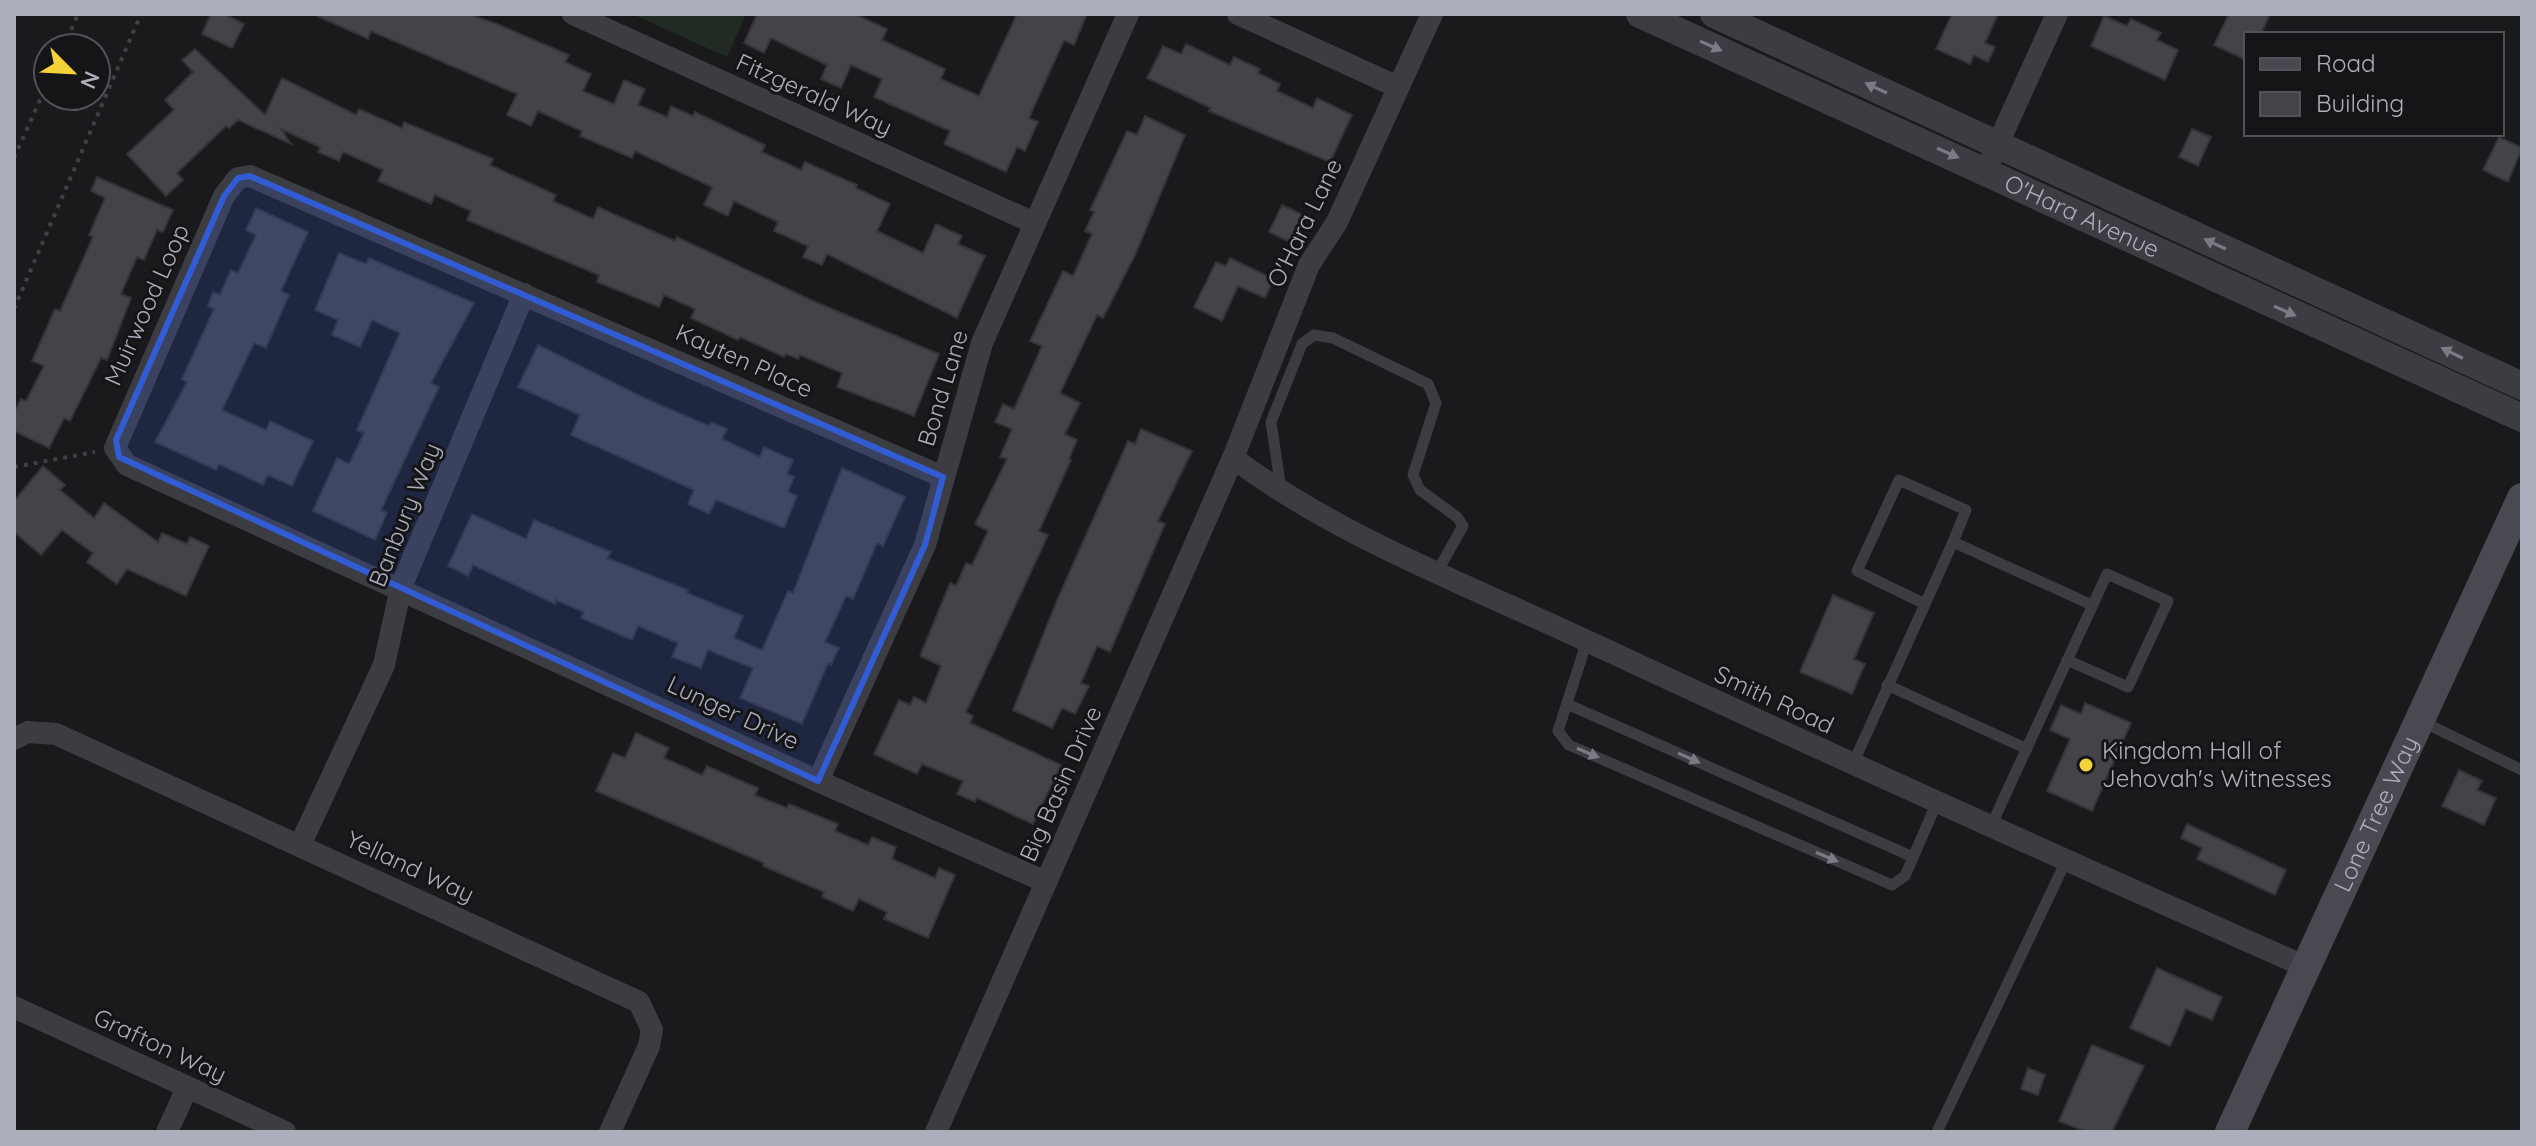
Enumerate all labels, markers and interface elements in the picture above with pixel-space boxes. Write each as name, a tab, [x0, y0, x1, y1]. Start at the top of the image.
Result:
north arrow	[32, 32, 112, 112]
legend	[2244, 32, 2504, 136]
one-way arrow	[1700, 39, 1723, 53]
street label: Fitzgerald Way	[732, 46, 897, 142]
text: Road	[2316, 48, 2376, 78]
text: N	[74, 67, 106, 93]
one-way arrow	[1864, 81, 1887, 95]
text: Building	[2316, 88, 2404, 118]
one-way arrow	[1937, 146, 1960, 160]
street label: O'Hara Lane	[1260, 153, 1348, 292]
street label: O'Hara Avenue	[2000, 167, 2164, 264]
street label: Muirwood Loop	[97, 219, 195, 390]
one-way arrow	[2204, 237, 2227, 251]
one-way arrow	[2273, 304, 2297, 317]
street label: Kayten Place	[671, 317, 818, 404]
street label: Bond Lane	[910, 326, 974, 449]
one-way arrow	[2440, 346, 2463, 360]
street label: Banbury Way	[362, 438, 447, 591]
street label: Smith Road	[1710, 658, 1839, 740]
street label: Lunger Drive	[663, 669, 804, 756]
street label: Big Basin Drive	[1012, 701, 1108, 866]
street label: Lone Tree Way	[2327, 731, 2424, 896]
place label: Kingdom Hall of Jehovah's Witnesses	[2102, 735, 2332, 793]
one-way arrow	[1577, 747, 1600, 760]
one-way arrow	[1678, 751, 1701, 765]
marker: Kingdom Hall of Jehovah's Witnesses	[2077, 756, 2095, 774]
street label: Yelland Way	[342, 823, 479, 909]
one-way arrow	[1815, 850, 1839, 863]
street label: Grafton Way	[89, 1001, 232, 1089]

